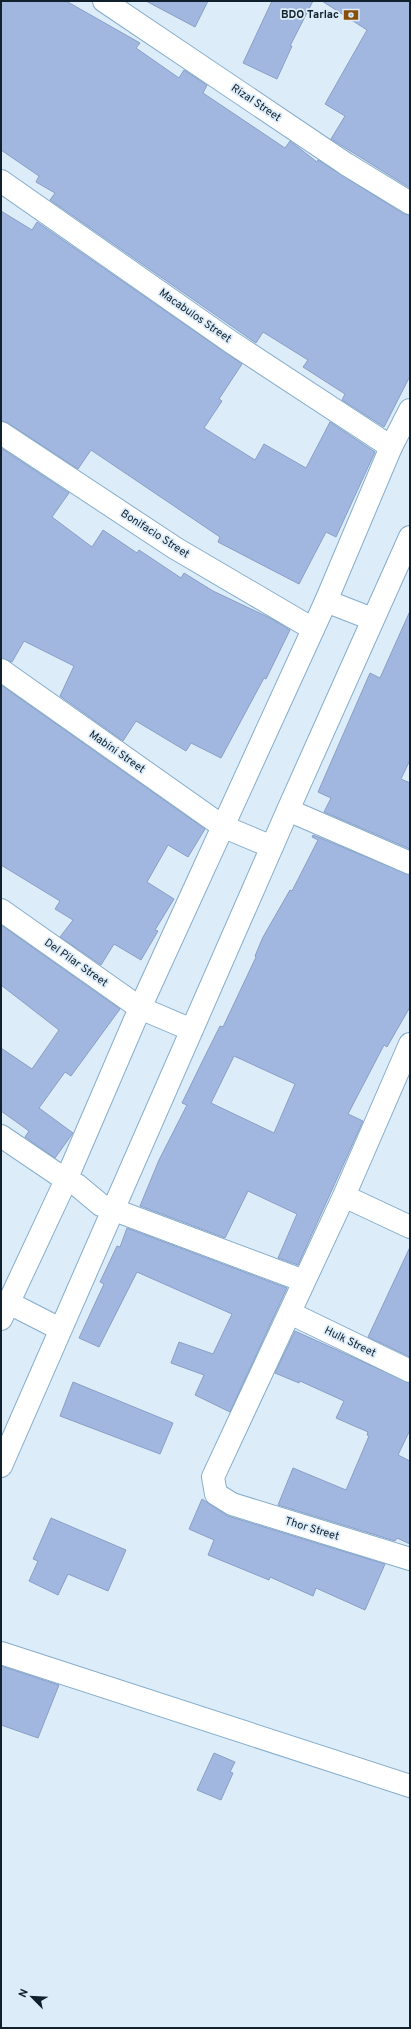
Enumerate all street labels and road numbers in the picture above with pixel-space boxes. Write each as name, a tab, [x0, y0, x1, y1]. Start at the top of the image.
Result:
street label: Rizal Street	[228, 81, 284, 125]
street label: Macabulos Street	[156, 286, 234, 346]
street label: Bonifacio Street	[118, 507, 192, 561]
street label: Mabini Street	[86, 728, 148, 776]
street label: Del Pilar Street	[41, 936, 111, 990]
street label: Hulk Street	[322, 1324, 378, 1360]
street label: Thor Street	[283, 1514, 341, 1544]

